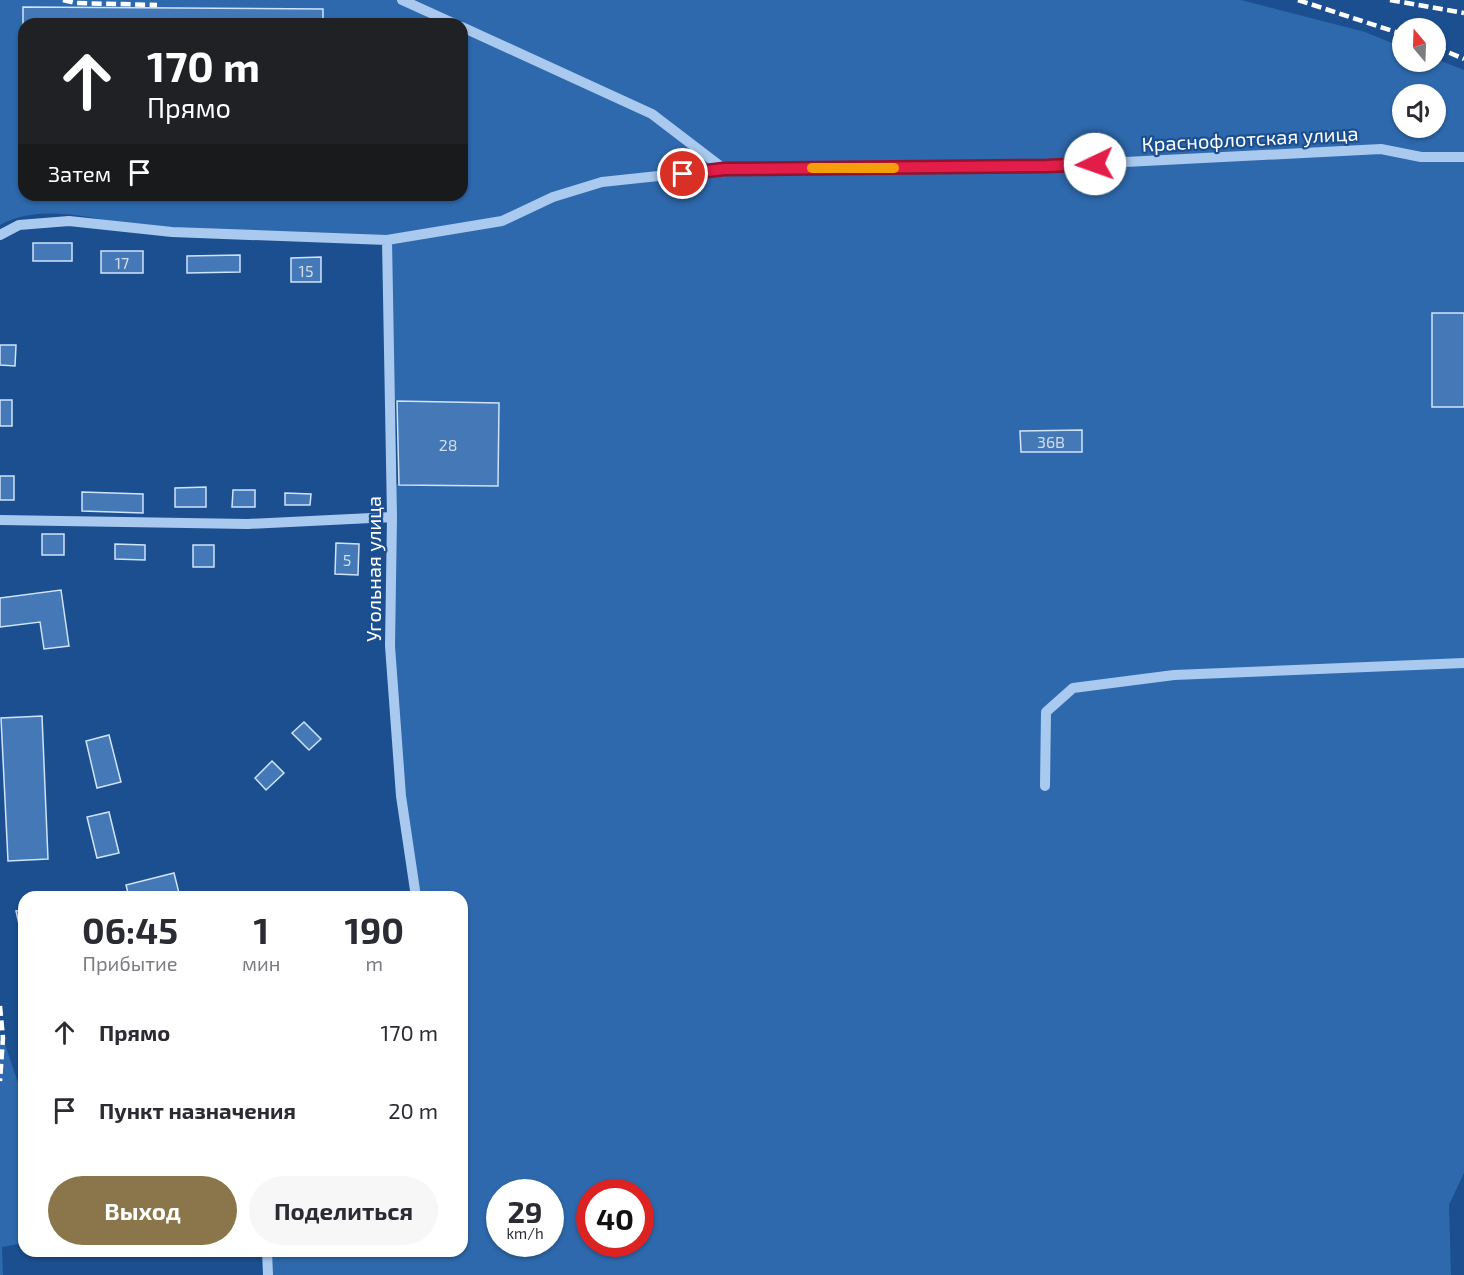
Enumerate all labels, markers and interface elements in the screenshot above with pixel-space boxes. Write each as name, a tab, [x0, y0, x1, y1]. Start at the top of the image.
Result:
north arrow	[1392, 18, 1446, 72]
map controls	[1392, 18, 1446, 138]
text: 170 m	[147, 40, 260, 90]
icon: ahead	[48, 42, 126, 120]
button: sound	[1392, 84, 1446, 138]
text: Прямо	[147, 91, 231, 123]
street label: Краснофлотская улица	[1141, 120, 1359, 157]
position arrow	[1063, 132, 1127, 196]
pin	[657, 148, 708, 199]
icon: arrive	[123, 156, 156, 189]
icon: arrive	[666, 157, 699, 190]
text: Затем	[48, 160, 111, 186]
house number: 17	[115, 253, 129, 272]
house number: 15	[299, 261, 313, 280]
house number: 36В	[1037, 432, 1065, 451]
house number: 28	[439, 435, 457, 454]
street label: Угольная улица	[361, 496, 386, 642]
house number: 5	[343, 550, 351, 569]
text: 06:45	[82, 908, 178, 951]
text: 1	[253, 908, 269, 951]
text: 190	[344, 908, 404, 951]
text: Прибытие	[83, 951, 178, 975]
text: мин	[242, 951, 280, 975]
text: m	[365, 951, 383, 975]
icon: ahead	[48, 1016, 81, 1049]
text: Прямо	[99, 1019, 170, 1045]
text: 170 m	[381, 1019, 438, 1045]
icon: arrive	[48, 1094, 81, 1127]
text: Пункт назначения	[99, 1097, 296, 1123]
text: 20 m	[388, 1097, 438, 1123]
button: Выход	[48, 1176, 237, 1245]
button: Поделиться	[249, 1176, 438, 1245]
speed limit sign: 40	[576, 1179, 654, 1257]
text: 29	[507, 1193, 543, 1229]
text: km/h	[506, 1224, 544, 1242]

